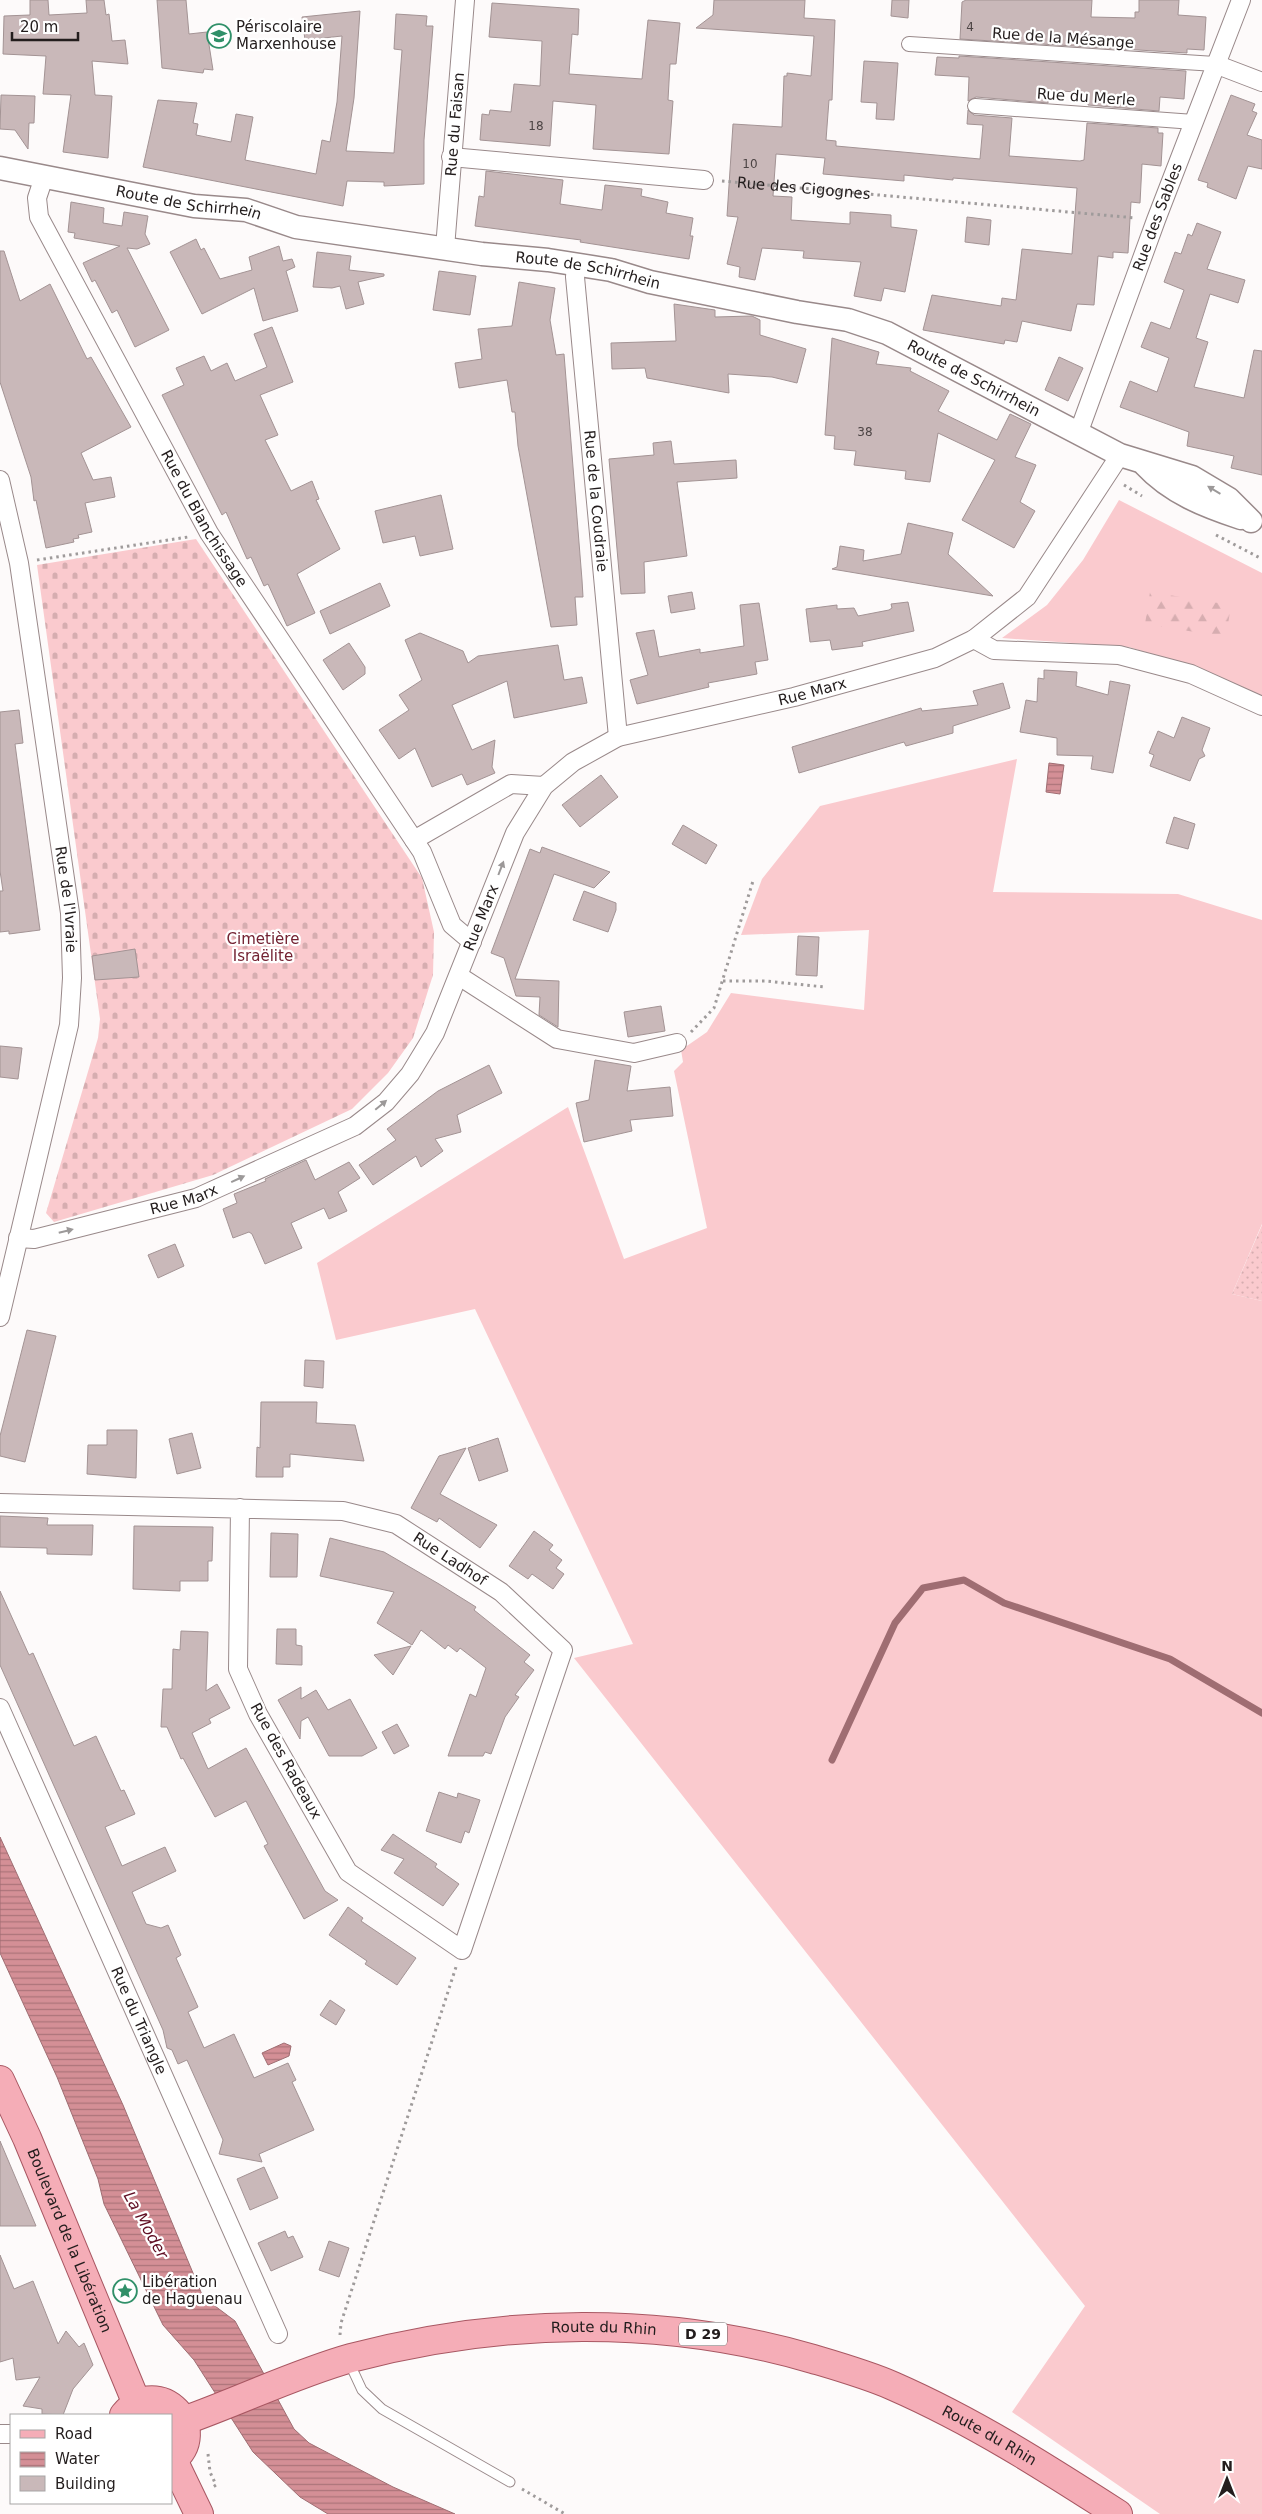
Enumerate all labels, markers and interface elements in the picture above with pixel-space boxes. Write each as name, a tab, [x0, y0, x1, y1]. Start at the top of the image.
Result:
scale bar	[12, 10, 79, 42]
text: 20 m	[20, 18, 58, 36]
place label: Périscolaire Marxenhouse	[236, 18, 336, 53]
house number: 4	[966, 20, 974, 34]
school or university icon: Périscolaire Marxenhouse	[206, 23, 232, 49]
street label: Rue de la Mésange	[991, 24, 1135, 52]
street label: Rue du Faisan	[442, 72, 468, 177]
street label: Rue du Merle	[1036, 85, 1136, 109]
house number: 18	[528, 119, 544, 133]
house number: 10	[742, 157, 758, 171]
street label: Rue des Sables	[1129, 160, 1186, 274]
street label: Rue des Cigognes	[736, 173, 871, 203]
street label: Route de Schirrhein	[114, 182, 264, 224]
street label: Route de Schirrhein	[515, 248, 662, 293]
street label: Route de Schirrhein	[904, 336, 1043, 421]
house number: 38	[857, 425, 873, 439]
street label: Rue de la Coudraie	[580, 429, 612, 573]
street label: Rue du Blanchissage	[157, 447, 251, 590]
one-way arrow	[1207, 486, 1220, 495]
street label: Rue Marx	[776, 674, 849, 709]
street label: Rue de l'Ivraie	[51, 845, 80, 953]
one-way arrow	[498, 861, 505, 876]
street label: Rue Marx	[460, 882, 503, 954]
park label: Cimetière Israëlite	[227, 930, 299, 965]
one-way arrow	[375, 1099, 388, 1110]
one-way arrow	[231, 1175, 245, 1183]
street label: Rue Marx	[148, 1180, 221, 1218]
one-way arrow	[59, 1227, 74, 1235]
street label: Rue Ladhof	[410, 1528, 491, 1590]
street label: Rue des Radeaux	[247, 1700, 325, 1822]
street label: Rue du Triangle	[107, 1964, 171, 2077]
street label: Boulevard de la Libération	[23, 2146, 116, 2335]
water label: La Moder	[120, 2188, 173, 2263]
place label: Libération de Haguenau	[142, 2273, 242, 2308]
place icon: Libération de Haguenau	[112, 2278, 138, 2304]
street label: Route du Rhin	[551, 2318, 657, 2339]
road number: D 29	[679, 2322, 727, 2346]
street label: Route du Rhin	[939, 2402, 1040, 2469]
legend	[10, 2414, 172, 2504]
text: Road	[55, 2425, 93, 2443]
text: Water	[55, 2450, 100, 2468]
north arrow	[1202, 2454, 1252, 2504]
text: N	[1221, 2458, 1233, 2474]
text: Building	[55, 2475, 116, 2493]

